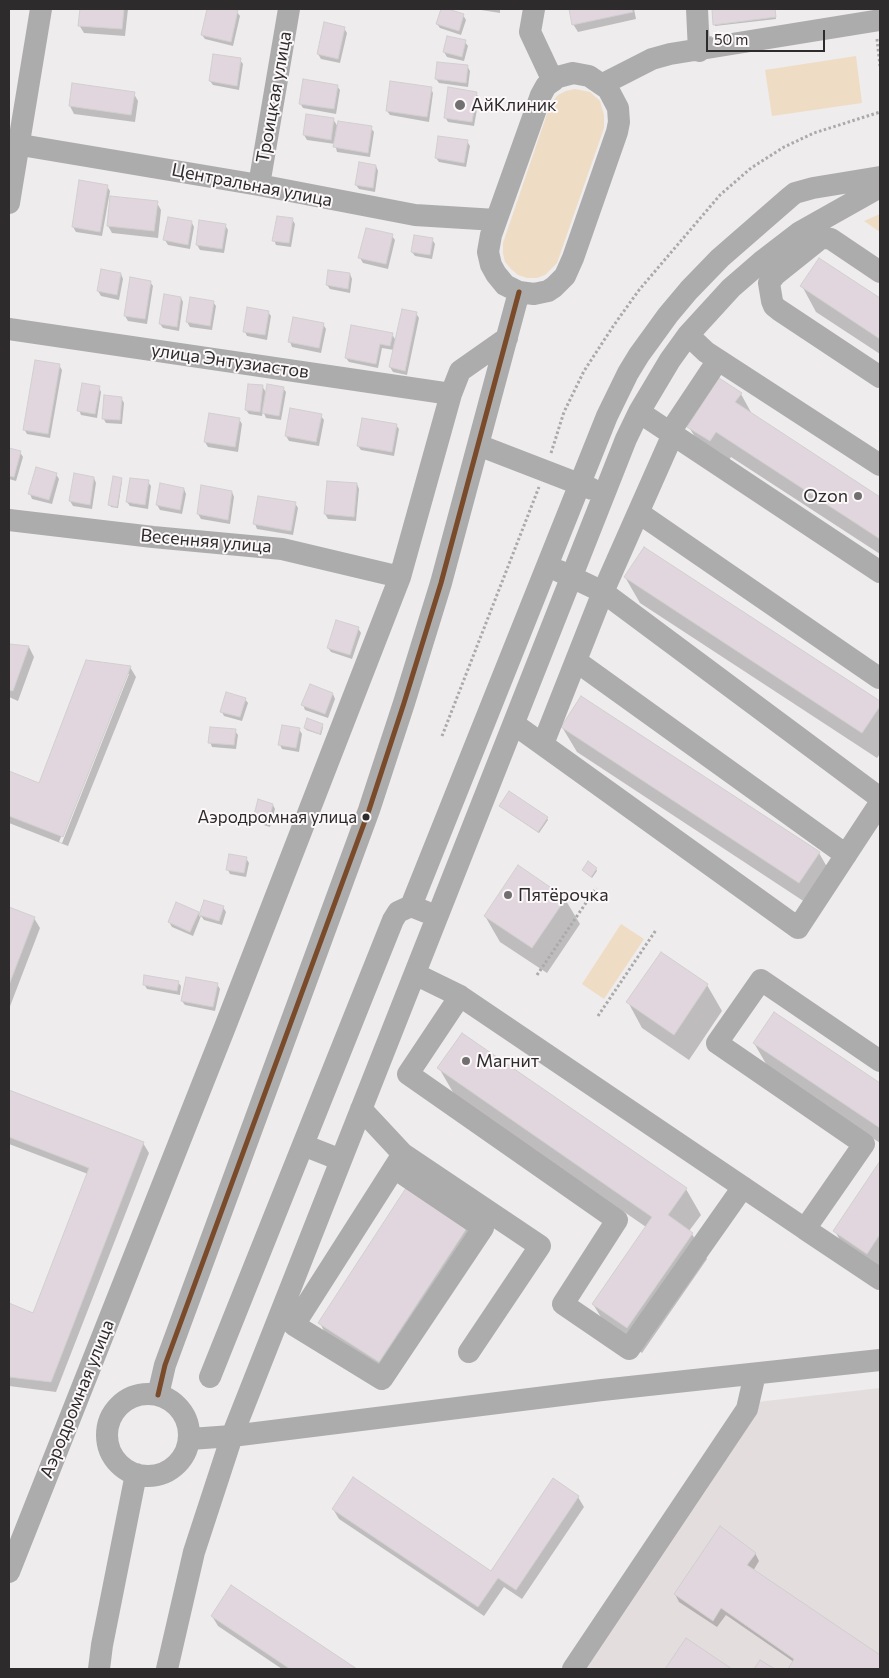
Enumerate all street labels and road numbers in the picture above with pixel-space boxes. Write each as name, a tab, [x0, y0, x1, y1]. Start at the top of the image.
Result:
street label: Троицкая улица	[252, 30, 296, 164]
street label: Центральная улица	[170, 159, 334, 211]
street label: улица Энтузиастов	[150, 339, 310, 383]
street label: Весенняя улица	[139, 525, 273, 557]
street label: Аэродромная улица	[35, 1317, 119, 1481]

